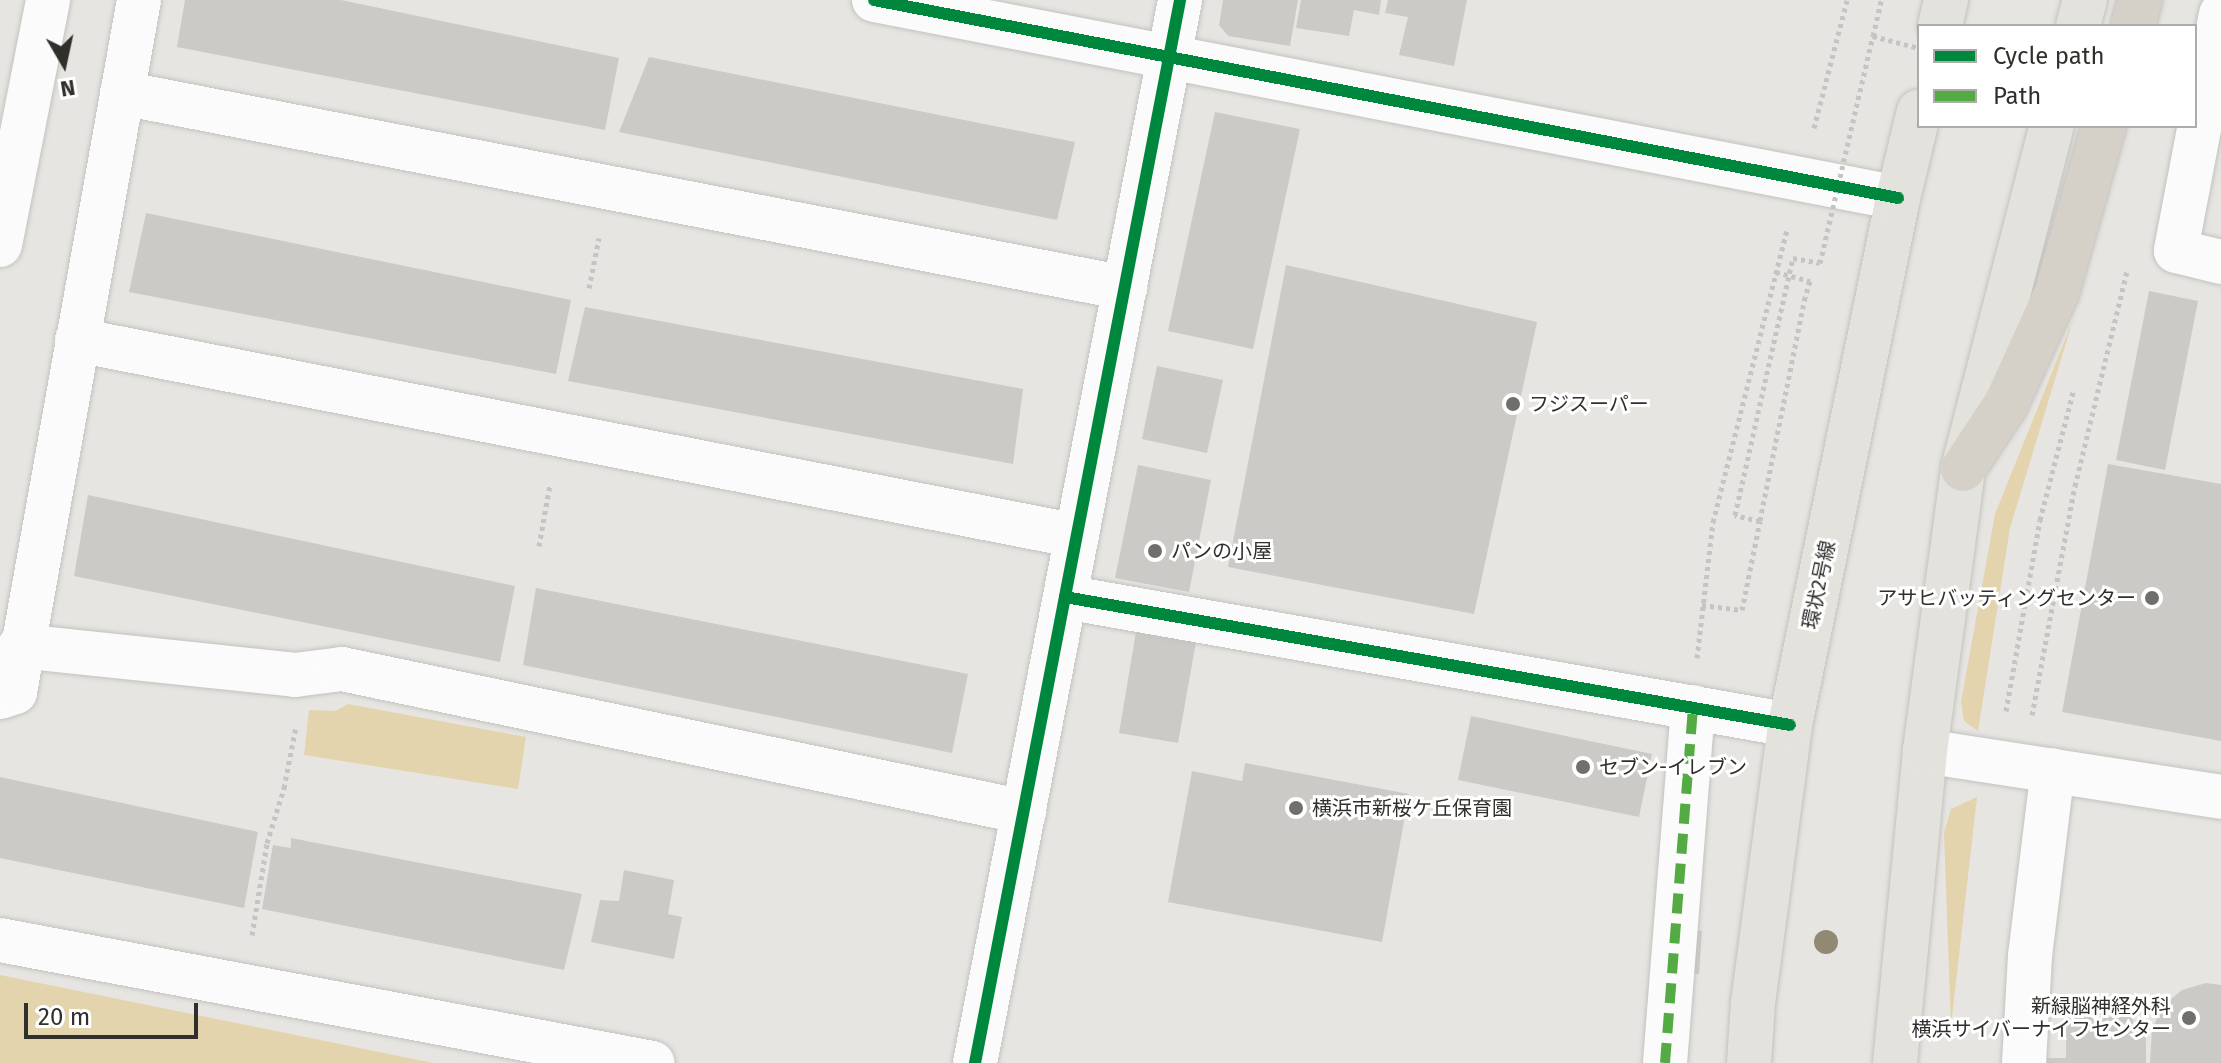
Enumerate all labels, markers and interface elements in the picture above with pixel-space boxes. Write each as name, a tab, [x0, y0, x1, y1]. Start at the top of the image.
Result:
north arrow	[24, 24, 104, 104]
legend	[1917, 24, 2197, 128]
text: Cycle path	[1993, 42, 2105, 70]
text: N	[59, 74, 77, 103]
text: Path	[1993, 82, 2041, 110]
place label: フジスーパー	[1529, 392, 1649, 416]
marker: フジスーパー	[1504, 395, 1522, 413]
place label: パンの小屋	[1171, 539, 1271, 563]
street label: 環状2号線	[1798, 539, 1840, 631]
marker: パンの小屋	[1146, 542, 1164, 560]
place label: アサヒバッティングセンター	[1876, 586, 2136, 610]
marker: アサヒバッティングセンター	[2143, 589, 2161, 607]
place label: セブン-イレブン	[1599, 755, 1747, 779]
marker: セブン-イレブン	[1574, 758, 1592, 776]
place label: 横浜市新桜ケ丘保育園	[1312, 796, 1512, 820]
marker: 横浜市新桜ケ丘保育園	[1287, 799, 1305, 817]
scale bar	[28, 987, 202, 1037]
place label: 新緑脳神経外科 横浜サイバーナイフセンター	[1911, 994, 2171, 1041]
text: 20 m	[38, 1003, 90, 1031]
marker: 新緑脳神経外科 横浜サイバーナイフセンター	[2178, 1007, 2200, 1029]

